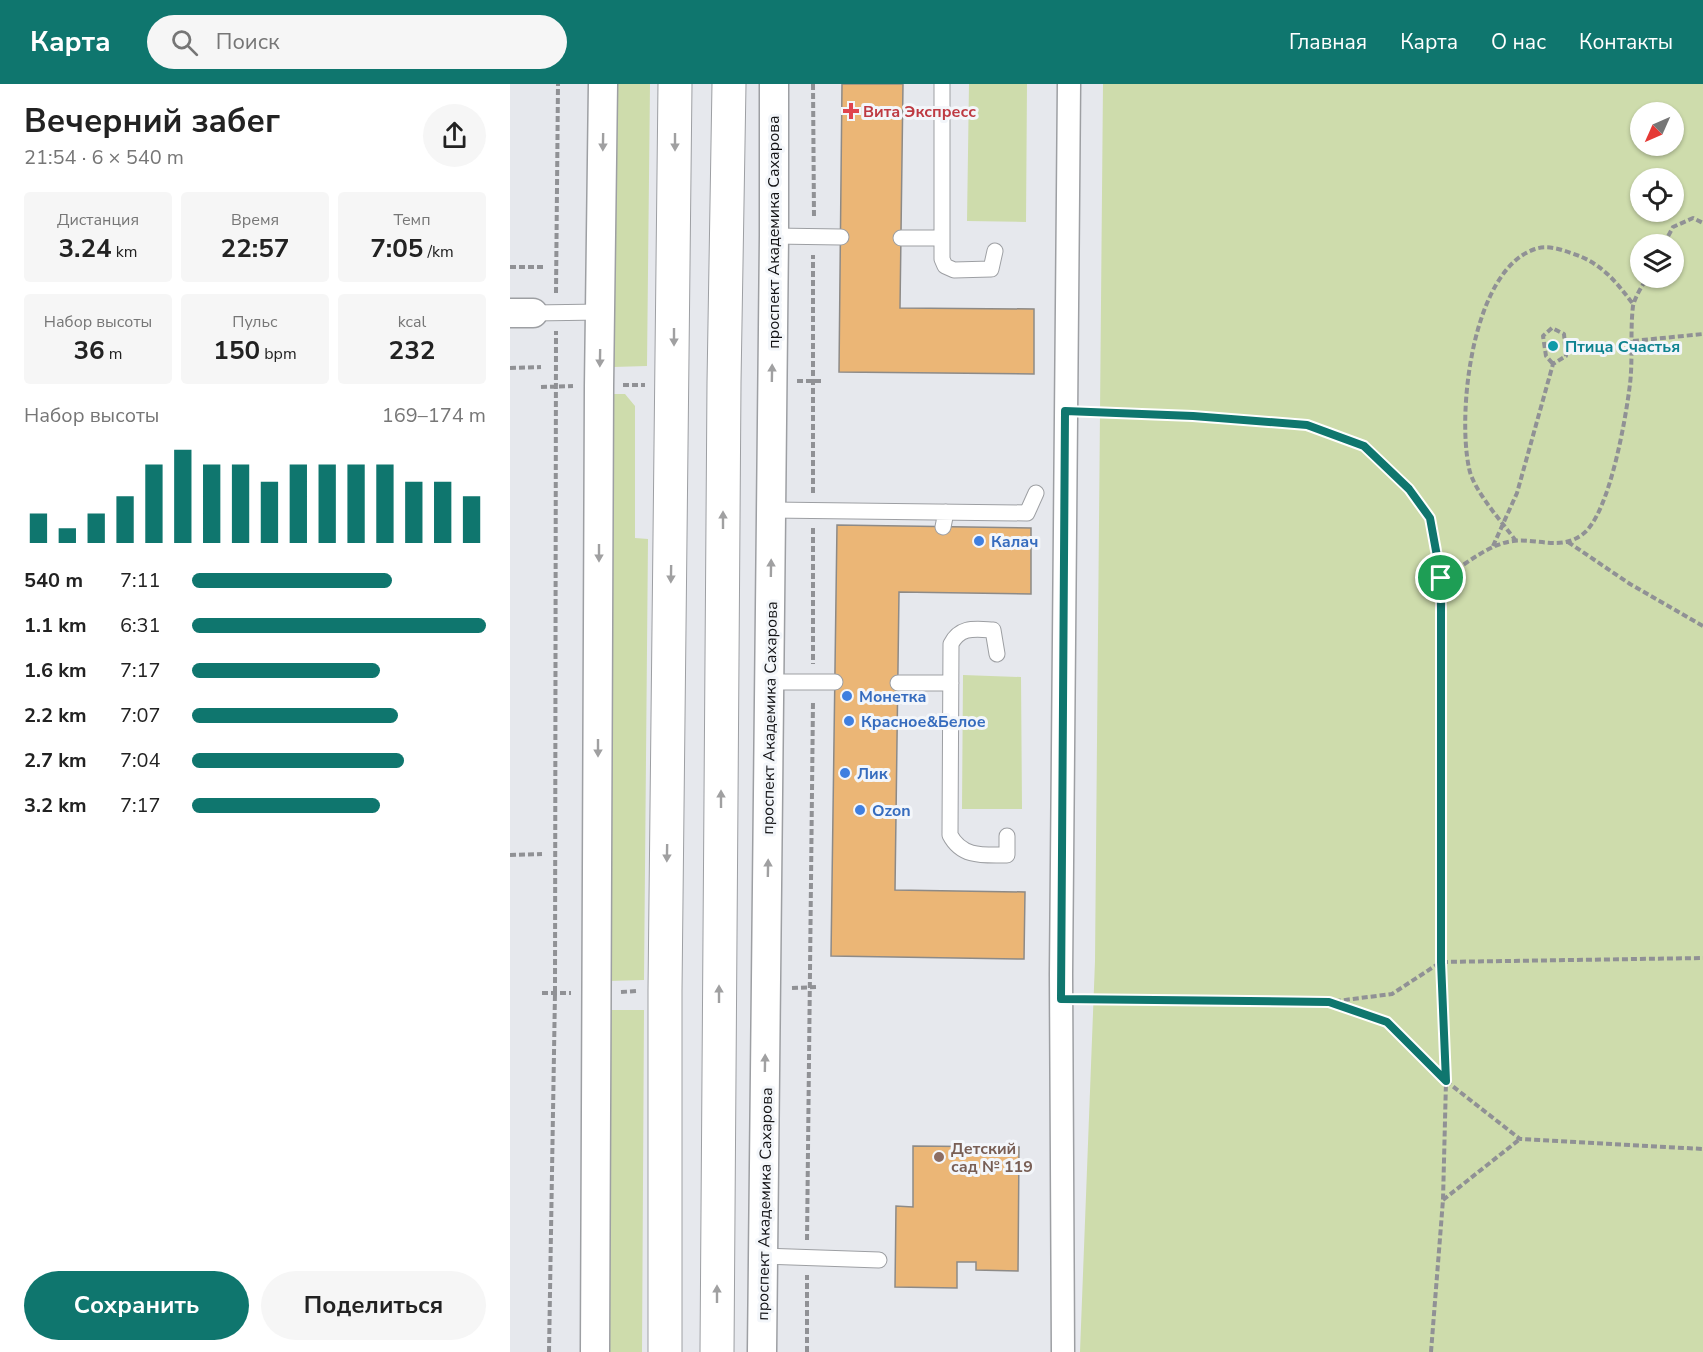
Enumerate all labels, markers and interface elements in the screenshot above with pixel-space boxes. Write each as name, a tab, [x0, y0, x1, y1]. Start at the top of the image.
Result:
search box	[147, 15, 567, 69]
text: Карта	[30, 23, 111, 61]
icon: search	[168, 26, 201, 59]
text: Поиск	[216, 27, 280, 57]
text: Главная	[1289, 28, 1367, 56]
text: Карта	[1400, 28, 1458, 56]
text: О нас	[1491, 28, 1546, 56]
text: Контакты	[1579, 28, 1673, 56]
text: Вечерний забег	[24, 99, 280, 144]
place label: Вита Экспресс	[863, 101, 976, 123]
north arrow	[1630, 102, 1684, 156]
map controls	[1630, 102, 1684, 288]
button: share	[423, 104, 486, 167]
marker: Вита Экспресс	[844, 104, 858, 118]
street label: проспект Академика Сахарова	[763, 115, 785, 349]
one-way arrow	[598, 133, 608, 152]
one-way arrow	[670, 133, 680, 152]
text: 21:54 · 6 × 540 m	[24, 144, 184, 171]
button: locate	[1630, 168, 1684, 222]
text: Дистанция	[57, 209, 139, 231]
text: Время	[231, 209, 279, 231]
text: Темп	[394, 209, 430, 231]
text: 3.24	[58, 231, 112, 266]
text: 22:57	[221, 231, 289, 266]
text: 7:05	[370, 231, 423, 266]
button: layers	[1630, 234, 1684, 288]
text: km	[112, 241, 138, 263]
text: /km	[423, 241, 454, 263]
text: Набор высоты	[44, 311, 152, 333]
text: Пульс	[232, 311, 278, 333]
text: kcal	[398, 311, 426, 333]
one-way arrow	[669, 328, 679, 347]
text: 36	[73, 333, 105, 368]
text: 150	[213, 333, 260, 368]
text: 232	[389, 333, 435, 368]
place label: Птица Счастья	[1565, 336, 1680, 358]
marker: Птица Счастья	[1546, 339, 1560, 353]
text: m	[105, 343, 123, 365]
text: bpm	[260, 343, 297, 365]
one-way arrow	[595, 349, 605, 368]
one-way arrow	[768, 363, 777, 382]
text: Набор высоты	[24, 402, 159, 429]
text: 169–174 m	[382, 402, 486, 429]
one-way arrow	[718, 510, 728, 529]
place label: Калач	[991, 531, 1039, 553]
marker: Калач	[972, 534, 986, 548]
one-way arrow	[594, 544, 604, 563]
pin	[1415, 552, 1466, 603]
one-way arrow	[766, 558, 776, 577]
icon: arrive	[1424, 561, 1457, 594]
one-way arrow	[666, 565, 676, 584]
text: 540 m	[24, 567, 83, 594]
text: 7:11	[120, 567, 161, 594]
street label: проспект Академика Сахарова	[757, 601, 783, 835]
text: 1.1 km	[24, 612, 87, 639]
text: 6:31	[120, 612, 161, 639]
text: 1.6 km	[24, 657, 87, 684]
text: 7:17	[120, 657, 161, 684]
place label: Монетка	[859, 686, 926, 708]
marker: Монетка	[840, 689, 854, 703]
text: 2.2 km	[24, 702, 87, 729]
text: 7:07	[120, 702, 161, 729]
place label: Красное&Белое	[861, 711, 986, 733]
marker: Красное&Белое	[842, 714, 856, 728]
one-way arrow	[593, 739, 603, 758]
text: 2.7 km	[24, 747, 87, 774]
text: 7:04	[120, 747, 161, 774]
place label: Лик	[857, 763, 889, 785]
marker: Лик	[838, 766, 852, 780]
one-way arrow	[716, 789, 726, 808]
text: 3.2 km	[24, 792, 87, 819]
text: 7:17	[120, 792, 161, 819]
place label: Ozon	[872, 800, 911, 822]
marker: Ozon	[853, 803, 867, 817]
one-way arrow	[662, 844, 672, 863]
one-way arrow	[763, 858, 773, 877]
one-way arrow	[714, 984, 724, 1003]
one-way arrow	[761, 1053, 770, 1072]
street label: проспект Академика Сахарова	[752, 1087, 778, 1321]
place label: Детский сад № 119	[951, 1138, 1033, 1178]
marker: Детский сад № 119	[932, 1150, 946, 1164]
button: Сохранить	[24, 1271, 249, 1340]
button: Поделиться	[261, 1271, 486, 1340]
one-way arrow	[712, 1284, 722, 1303]

